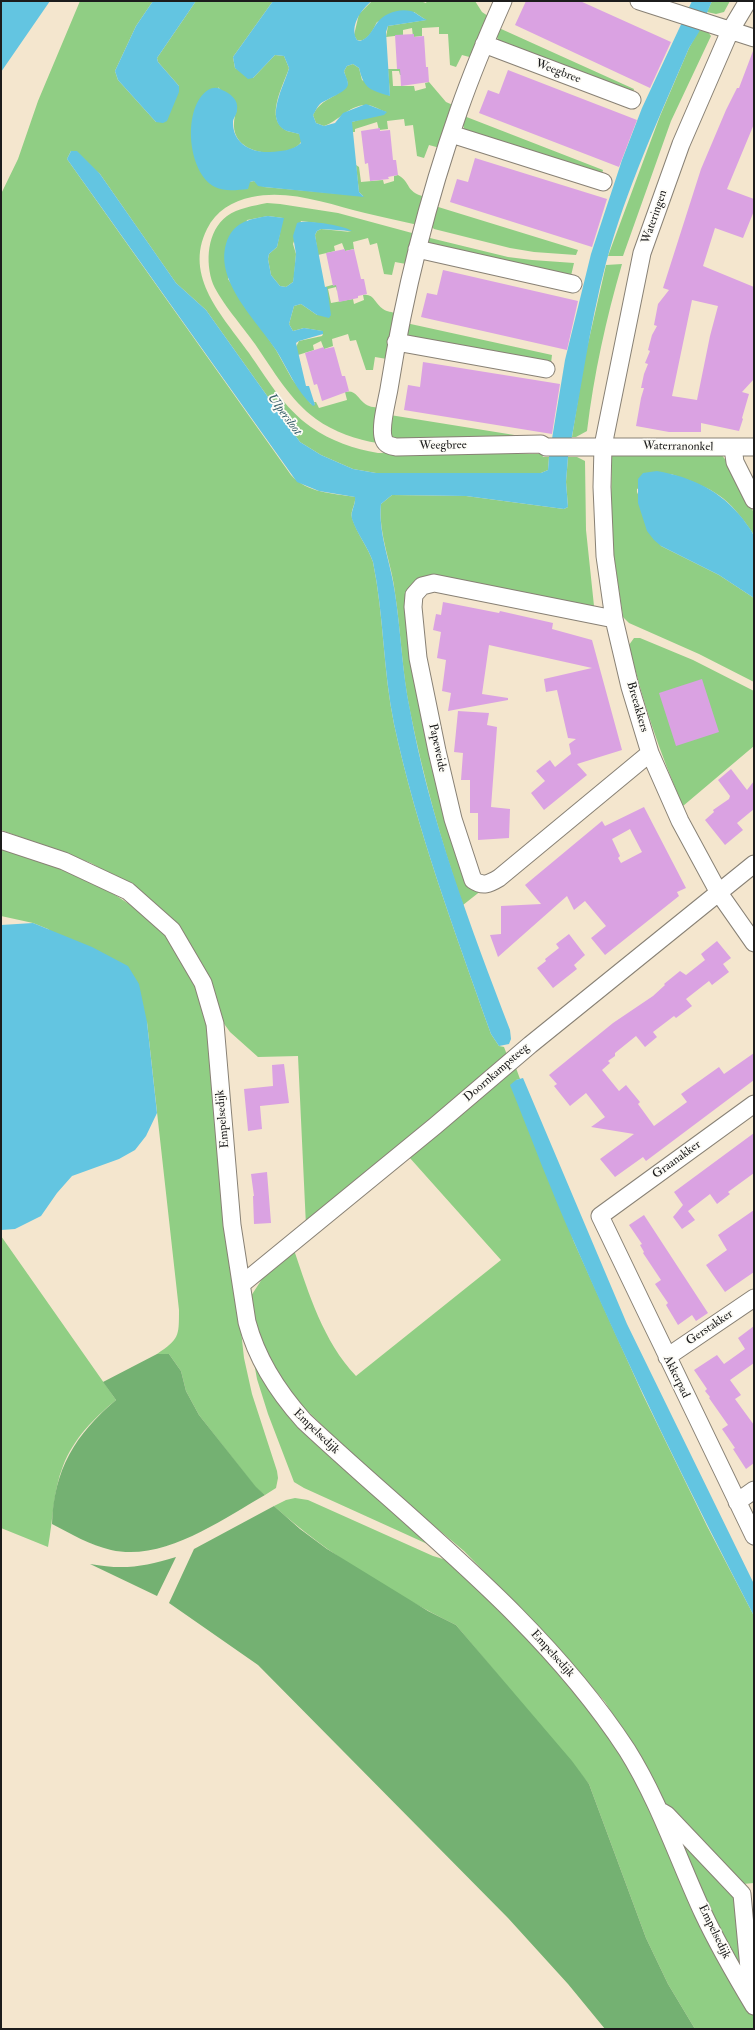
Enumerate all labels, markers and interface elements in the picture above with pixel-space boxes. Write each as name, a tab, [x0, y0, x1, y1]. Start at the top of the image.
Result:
street label: Weegbree	[533, 57, 583, 87]
street label: Wateringen	[639, 188, 671, 246]
water label: Ulpersloot	[263, 391, 305, 439]
street label: Weegbree	[419, 438, 467, 454]
street label: Waterranonkel	[643, 439, 713, 455]
street label: Breeakkers	[623, 680, 651, 734]
street label: Papeweide	[425, 722, 449, 774]
street label: Doornkampsteeg	[461, 1041, 533, 1105]
street label: Empelsedijk	[213, 1089, 233, 1149]
street label: Graanakker	[650, 1138, 704, 1182]
street label: Gerstakker	[684, 1307, 736, 1349]
street label: Akkerpad	[660, 1354, 692, 1400]
street label: Empelsedijk	[290, 1406, 342, 1458]
street label: Empelsedijk	[527, 1627, 577, 1681]
street label: Empelsedijk	[695, 1902, 733, 1962]

